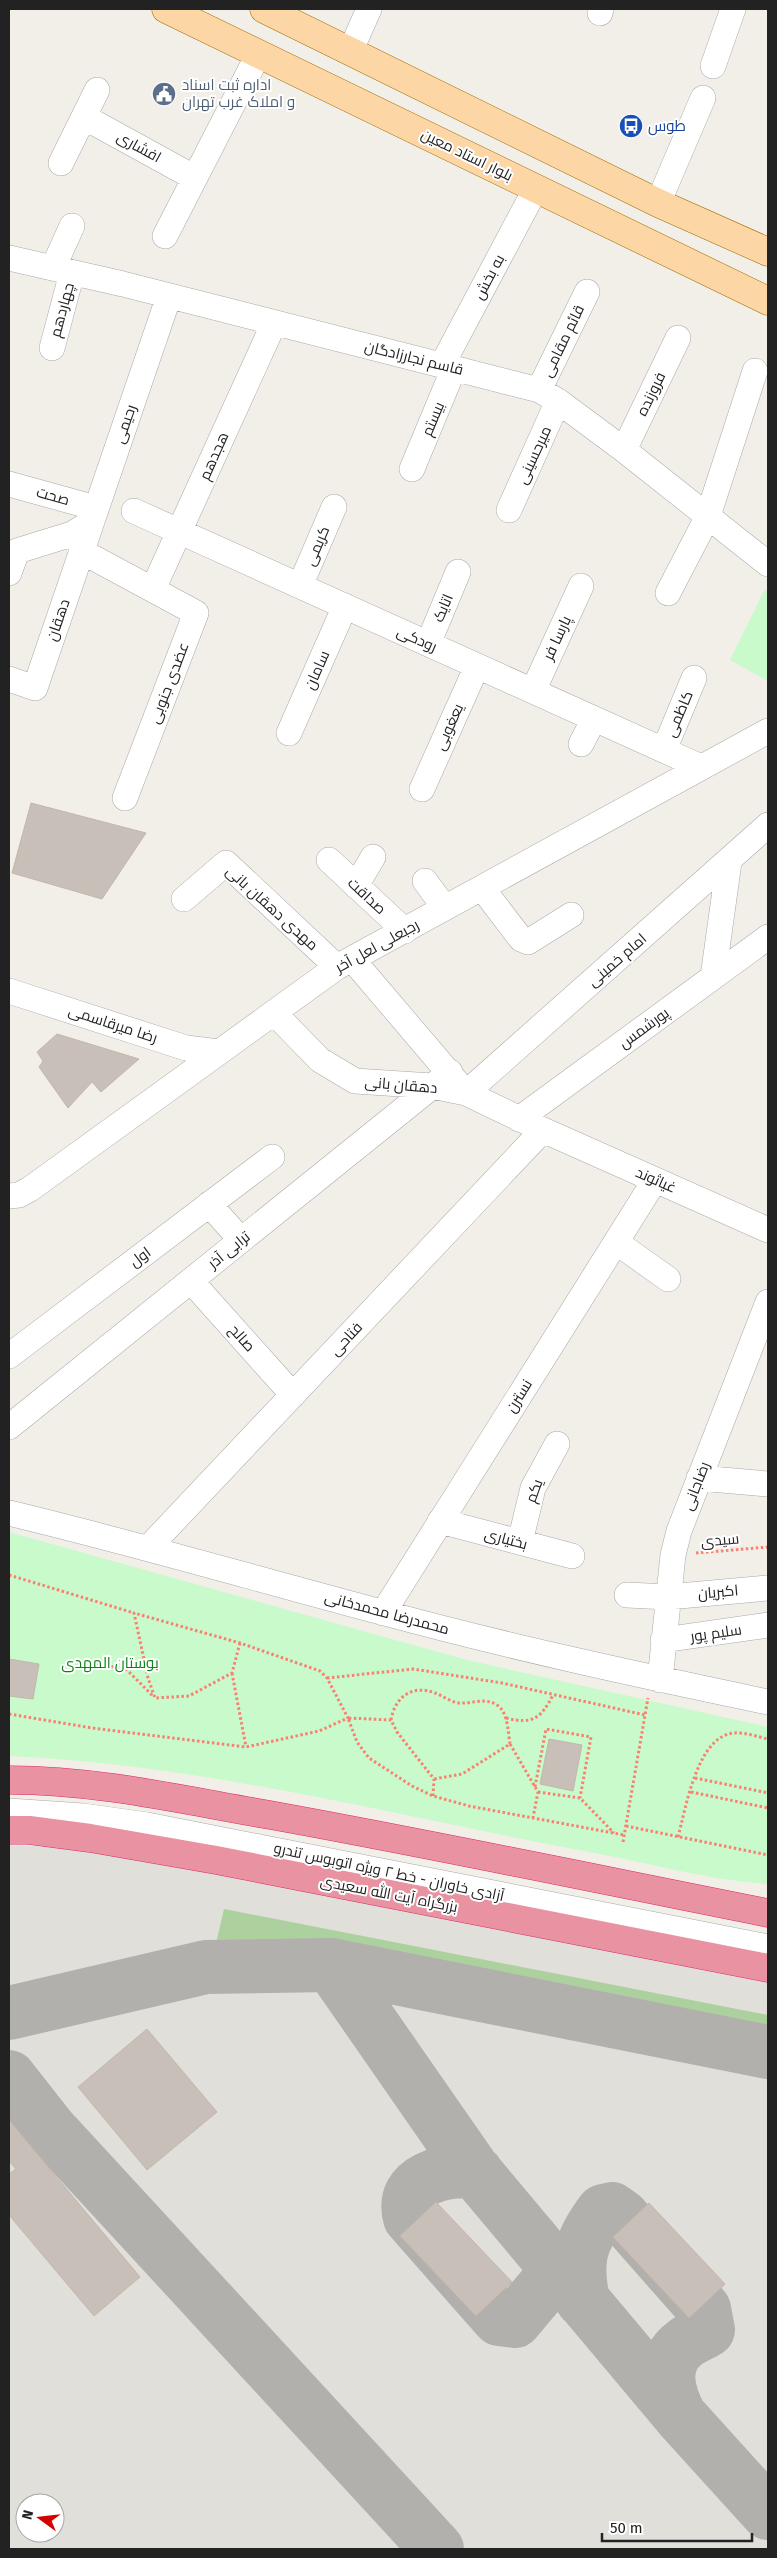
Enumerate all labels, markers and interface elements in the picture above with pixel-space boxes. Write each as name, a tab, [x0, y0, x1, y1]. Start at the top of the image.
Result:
place label: اداره ثبت اسناد و املاک غرب تهران	[182, 76, 295, 112]
public building icon: اداره ثبت اسناد و املاک غرب تهران	[151, 81, 177, 107]
bus stop icon: طوس	[618, 113, 644, 139]
place label: طوس	[648, 117, 686, 136]
street label: بلوار استاد معین	[418, 125, 516, 186]
street label: افشاری	[113, 128, 164, 167]
street label: به بخش	[470, 251, 509, 303]
street label: چهاردهم	[46, 281, 79, 339]
street label: قائم مقامی	[538, 302, 589, 380]
street label: قاسم نجارزادگان	[363, 337, 465, 380]
street label: فروزنده	[633, 369, 669, 419]
street label: بیستم	[418, 399, 449, 439]
street label: رحیمی	[110, 402, 141, 446]
street label: میرحسینی	[513, 423, 556, 487]
street label: هجدهم	[195, 429, 233, 483]
street label: صحت	[34, 483, 72, 509]
street label: کریمی	[301, 523, 334, 569]
street label: اتایک	[429, 591, 457, 625]
street label: دهقان	[42, 597, 74, 644]
street label: پارسا فر	[539, 613, 576, 664]
street label: رودکی	[394, 622, 440, 657]
street label: عضدی جنوبی	[145, 640, 194, 727]
street label: سامان	[300, 648, 334, 693]
street label: کاظمی	[661, 688, 698, 740]
street label: یعغوبی	[431, 701, 468, 753]
street label: مهدی دهقان بانی	[222, 862, 322, 955]
street label: صداقت	[344, 874, 390, 918]
street label: رجبعلی لعل آخر	[331, 916, 423, 978]
street label: امام خمینی	[584, 930, 651, 991]
street label: رضا میرقاسمی	[66, 1001, 160, 1048]
street label: پورشمس	[615, 1004, 673, 1053]
street label: دهقان بانی	[364, 1073, 438, 1098]
street label: غیاثوند	[633, 1163, 679, 1197]
street label: ترابی آذر	[204, 1228, 254, 1274]
street label: اول	[126, 1243, 154, 1271]
street label: فتاحی	[326, 1318, 367, 1360]
street label: صالح	[224, 1321, 259, 1357]
street label: نسترن	[502, 1376, 537, 1416]
street label: رضاجانی	[679, 1459, 714, 1513]
street label: یکم	[521, 1477, 547, 1506]
street label: بختیاری	[482, 1525, 529, 1554]
street label: سیدی	[700, 1529, 740, 1552]
street label: اکبریان	[697, 1581, 739, 1604]
street label: محمدرضا محمدخانی	[322, 1588, 451, 1639]
street label: سلیم پور	[688, 1620, 743, 1647]
park label: بوستان المهدی	[61, 1654, 159, 1673]
street label: آزادی خاوران - خط ۲ ویژه اتوبوس تندرو	[272, 1839, 506, 1906]
street label: بزرگراه آیت الله سعیدی	[318, 1871, 460, 1917]
north arrow	[15, 2493, 65, 2543]
text: N	[19, 2508, 37, 2521]
scale bar	[602, 2510, 752, 2542]
text: 50 m	[610, 2519, 643, 2537]

